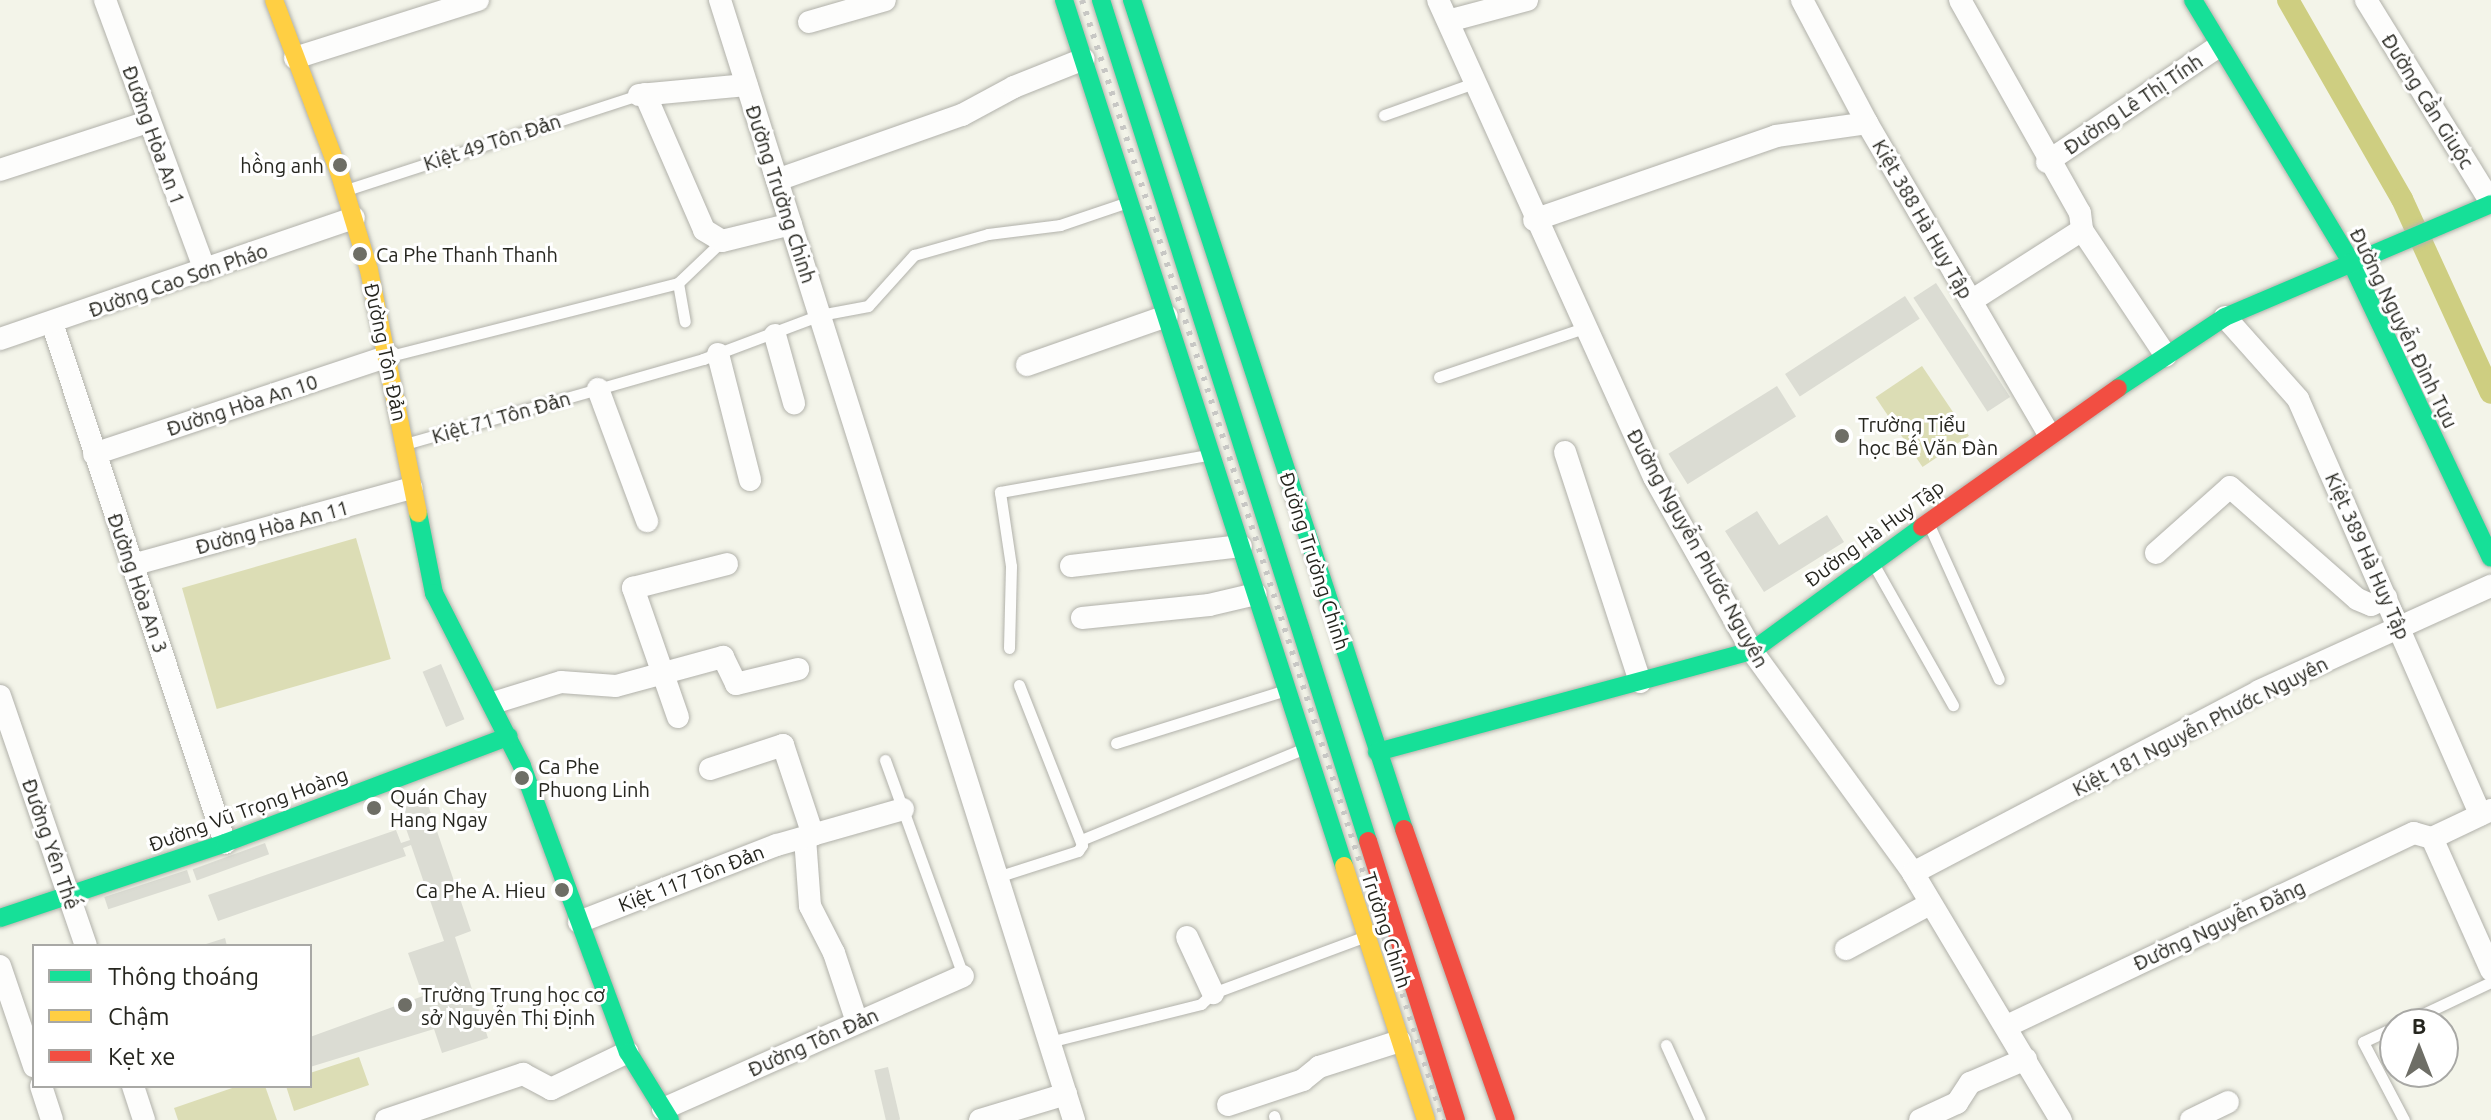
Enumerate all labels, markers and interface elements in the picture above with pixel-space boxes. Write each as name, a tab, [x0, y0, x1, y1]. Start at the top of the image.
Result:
street label: Đường Cần Giuộc	[2377, 29, 2479, 173]
street label: Đường Lê Thị Tính	[2059, 49, 2207, 159]
street label: Đường Hòa An 1	[118, 62, 190, 208]
street label: Đường Trường Chinh	[741, 102, 821, 286]
street label: Kiệt 49 Tôn Đản	[420, 109, 564, 175]
street label: Kiệt 388 Hà Huy Tập	[1868, 135, 1978, 303]
place label: hồng anh	[240, 153, 324, 177]
marker: hồng anh	[331, 156, 349, 174]
street label: Đường Nguyễn Đình Tựu	[2345, 224, 2463, 432]
street label: Đường Cao Sơn Pháo	[85, 238, 271, 322]
place label: Ca Phe Thanh Thanh	[376, 242, 558, 266]
marker: Ca Phe Thanh Thanh	[351, 245, 369, 263]
street label: Đường Tôn Đản	[360, 281, 412, 423]
street label: Đường Hòa An 10	[163, 369, 321, 441]
street label: Kiệt 71 Tôn Đản	[429, 386, 573, 448]
place label: Trường Tiểu học Bế Văn Đàn	[1858, 412, 1998, 459]
street label: Đường Nguyễn Phước Nguyên	[1622, 424, 1774, 672]
marker: Trường Tiểu học Bế Văn Đàn	[1833, 427, 1851, 445]
street label: Đường Trường Chinh	[1275, 469, 1355, 653]
street label: Kiệt 389 Hà Huy Tập	[2320, 469, 2416, 643]
street label: Đường Hà Huy Tập	[1800, 474, 1948, 592]
street label: Đường Hòa An 11	[193, 495, 351, 559]
street label: Đường Hòa An 3	[103, 510, 173, 656]
street label: Kiệt 181 Nguyễn Phước Nguyên	[2068, 651, 2332, 801]
place label: Ca Phe Phuong Linh	[538, 754, 650, 801]
street label: Đường Vũ Trọng Hoàng	[145, 762, 351, 856]
marker: Ca Phe Phuong Linh	[513, 769, 531, 787]
street label: Đường Yên Thế	[17, 775, 85, 913]
place label: Quán Chay Hang Ngay	[390, 784, 487, 831]
marker: Quán Chay Hang Ngay	[365, 799, 383, 817]
street label: Kiệt 117 Tôn Đản	[615, 839, 767, 917]
street label: Trường Chinh	[1357, 869, 1417, 991]
street label: Đường Nguyễn Đăng	[2129, 875, 2309, 975]
place label: Ca Phe A. Hieu	[416, 878, 546, 902]
marker: Ca Phe A. Hieu	[553, 881, 571, 899]
legend	[32, 944, 312, 1088]
text: Thông thoáng	[108, 963, 259, 990]
place label: Trường Trung học cơ sở Nguyễn Thị Định	[421, 982, 605, 1029]
marker: Trường Trung học cơ sở Nguyễn Thị Định	[396, 996, 414, 1014]
text: Chậm	[108, 1003, 169, 1030]
street label: Đường Tôn Đản	[744, 1003, 882, 1081]
north arrow	[2379, 1008, 2459, 1088]
text: B	[2412, 1013, 2426, 1038]
text: Kẹt xe	[108, 1043, 176, 1070]

